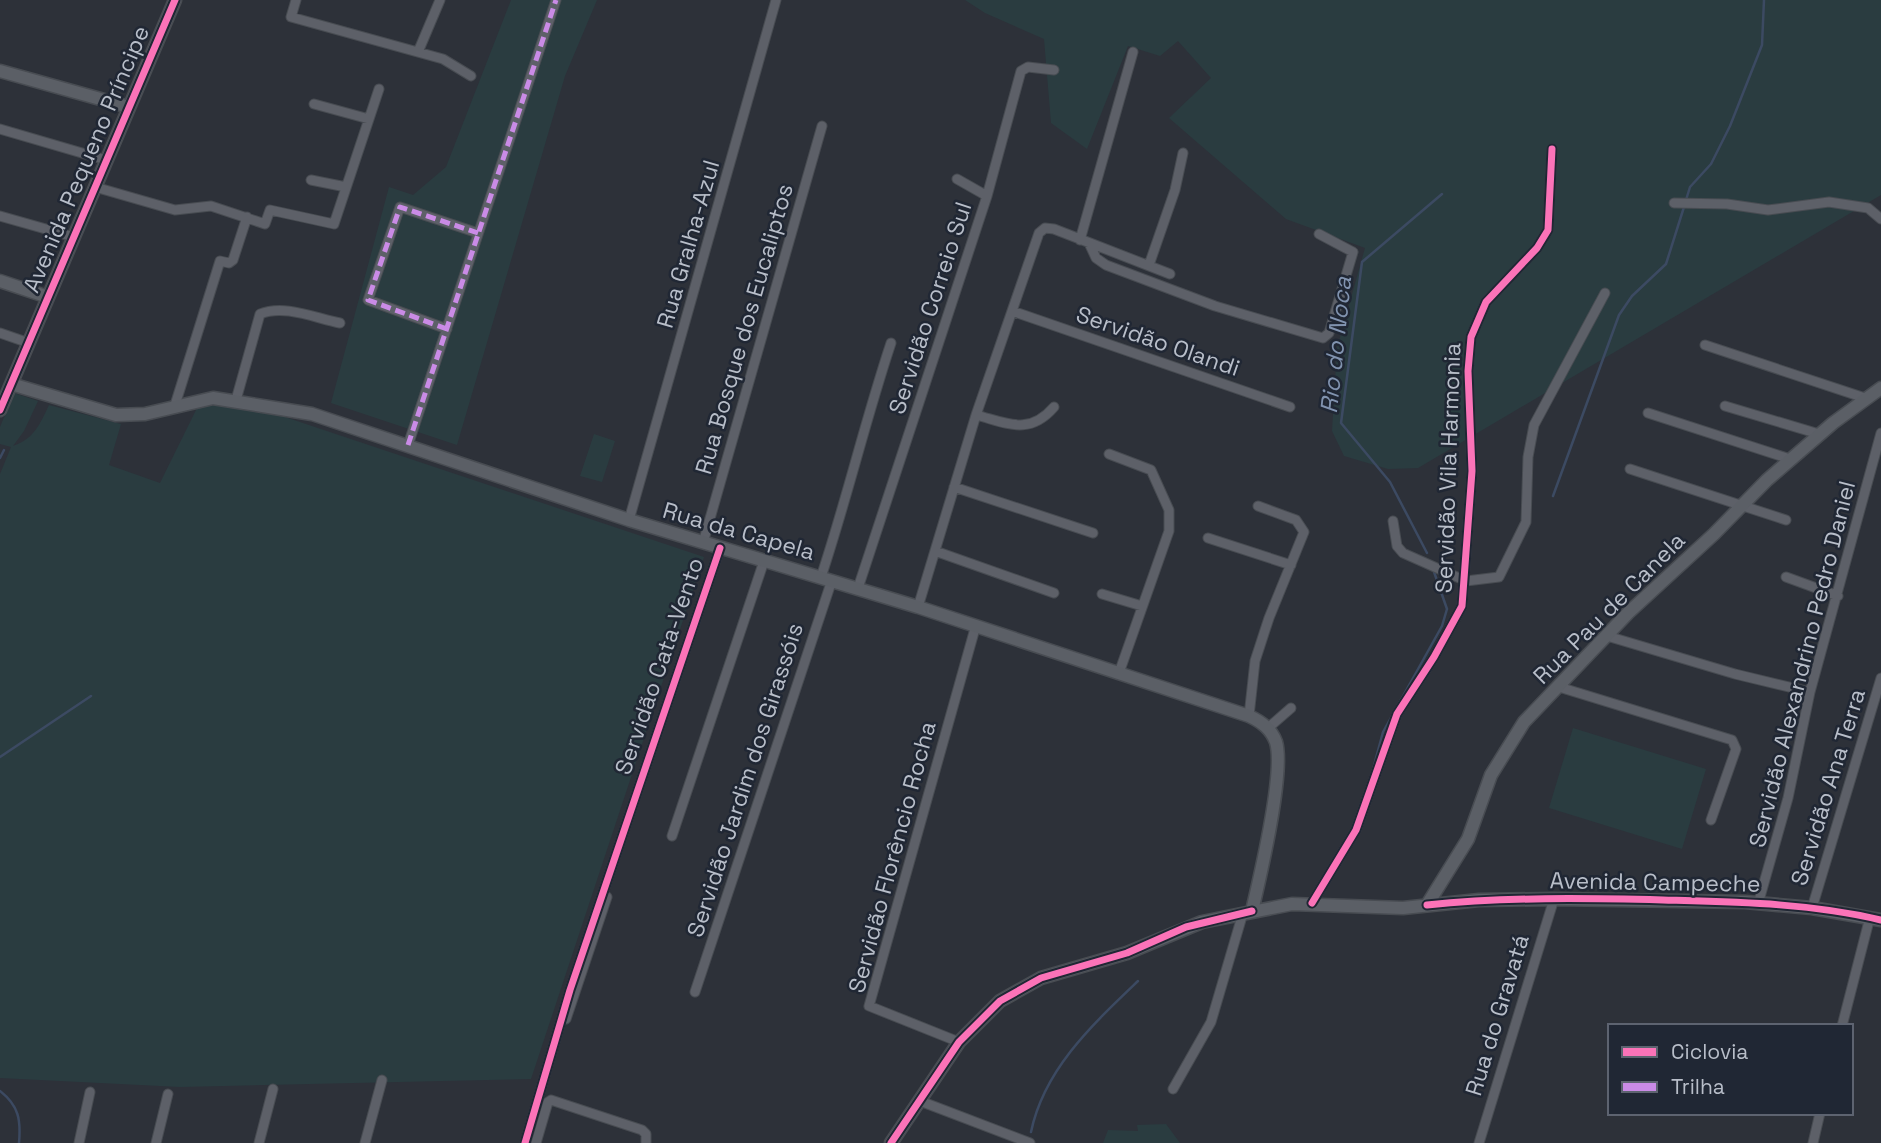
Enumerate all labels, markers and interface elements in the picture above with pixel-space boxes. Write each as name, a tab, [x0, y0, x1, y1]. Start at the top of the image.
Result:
street label: Avenida Pequeno Príncipe	[16, 21, 156, 297]
street label: Rua Gralha-Azul	[650, 156, 726, 332]
street label: Rua Bosque dos Eucaliptos	[688, 180, 800, 478]
street label: Servidão Correio Sul	[882, 198, 978, 418]
water label: Rio do Noca	[1313, 275, 1358, 415]
street label: Servidão Olandi	[1072, 299, 1244, 383]
street label: Servidão Vila Harmonia	[1429, 342, 1467, 594]
street label: Servidão Alexandrino Pedro Daniel	[1742, 478, 1862, 850]
street label: Rua da Capela	[659, 495, 819, 567]
street label: Rua Pau de Canela	[1527, 526, 1691, 690]
street label: Servidão Cata-Vento	[608, 554, 710, 778]
street label: Servidão Jardim dos Girassóis	[680, 619, 810, 941]
street label: Servidão Ana Terra	[1784, 685, 1872, 889]
street label: Servidão Florêncio Rocha	[841, 718, 943, 996]
street label: Avenida Campeche	[1549, 865, 1761, 899]
street label: Rua do Gravatá	[1458, 931, 1536, 1099]
legend	[1608, 1024, 1853, 1115]
text: Ciclovia	[1671, 1038, 1748, 1065]
text: Trilha	[1671, 1073, 1725, 1100]

